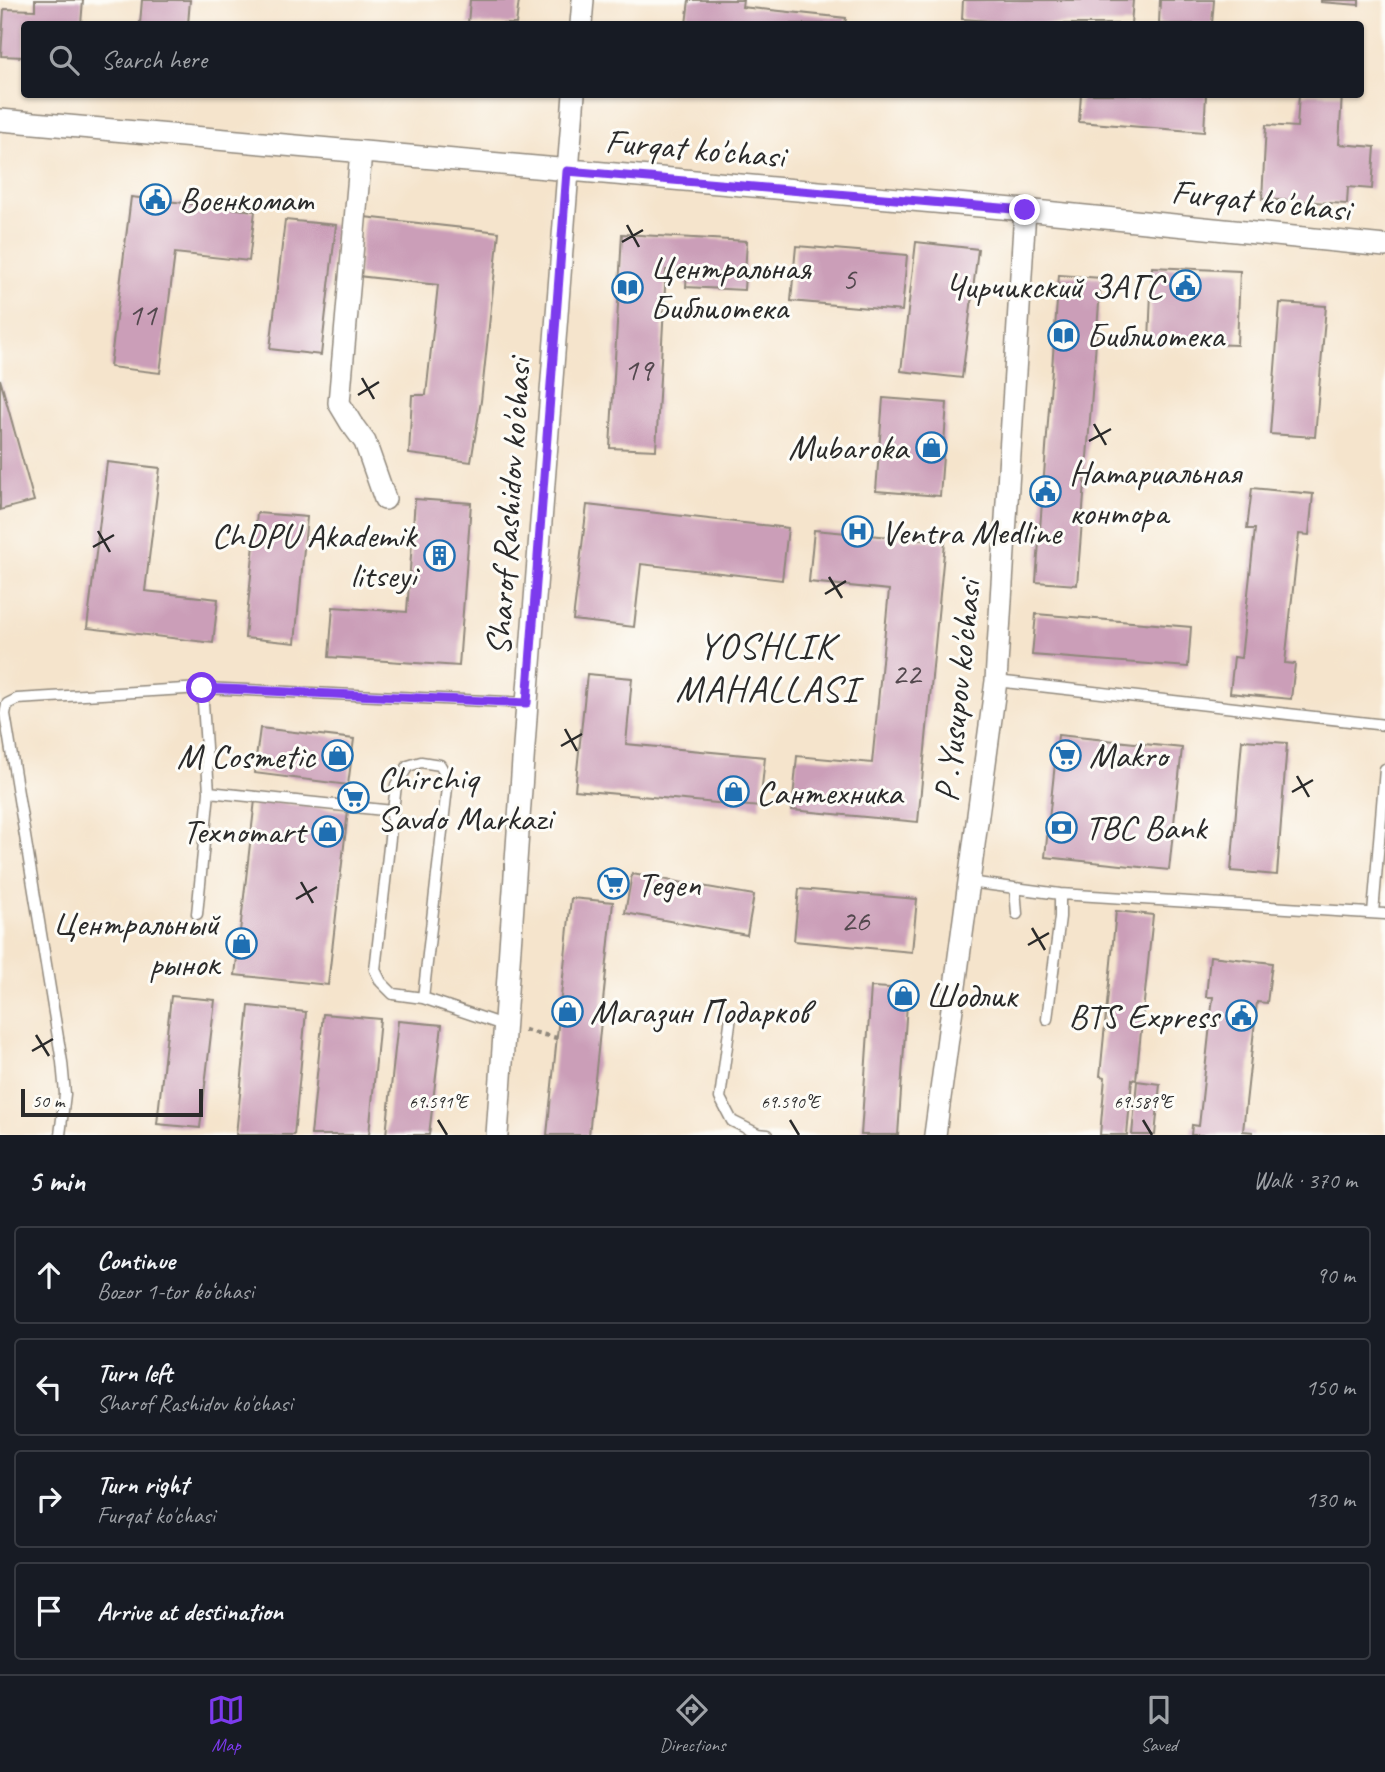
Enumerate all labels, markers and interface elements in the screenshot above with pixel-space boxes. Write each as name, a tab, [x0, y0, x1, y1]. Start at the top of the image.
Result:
search box	[21, 21, 1364, 98]
icon: search	[45, 41, 83, 79]
text: Search here	[101, 43, 207, 76]
street label: Furqat ko'chasi	[603, 118, 791, 179]
street label: Furqat ko'chasi	[1169, 169, 1357, 233]
place label: Военкомат	[179, 177, 314, 222]
public building icon: Военкомат	[139, 182, 173, 216]
route end	[1009, 194, 1040, 225]
place label: Центральная Библиотека	[650, 245, 812, 330]
house number: 5	[842, 258, 858, 299]
place label: Чирчикский ЗАГС	[945, 264, 1167, 309]
public building icon: Чирчикский ЗАГС	[1169, 269, 1203, 303]
library icon: Центральная Библиотека	[610, 270, 644, 304]
house number: 11	[128, 294, 158, 335]
place label: Библиотека	[1086, 313, 1226, 358]
library icon: Библиотека	[1046, 318, 1080, 352]
house number: 19	[624, 349, 655, 390]
street label: Sharof Rashidov ko'chasi	[476, 353, 542, 657]
place label: Mubaroka	[788, 425, 911, 470]
shop icon: Mubaroka	[914, 430, 948, 464]
place label: Натариальная контора	[1069, 450, 1244, 535]
public building icon: Натариальная контора	[1029, 475, 1063, 509]
place label: Ventra Medline	[881, 510, 1063, 555]
place label: ChDPU Akademik litseyi	[211, 513, 420, 598]
hospital icon: Ventra Medline	[841, 515, 875, 549]
building icon: ChDPU Akademik litseyi	[422, 538, 456, 572]
street label: P .Yusupov ko'chasi	[924, 574, 992, 804]
district label: YOSHLIK MAHALLASI	[675, 622, 865, 712]
house number: 22	[892, 653, 923, 694]
route start	[186, 672, 217, 703]
place label: Makro	[1089, 733, 1171, 778]
place label: M Cosmetic	[177, 734, 317, 779]
supermarket icon: Makro	[1049, 738, 1083, 772]
shop icon: M Cosmetic	[321, 739, 355, 773]
place label: Chirchiq Savdo Markazi	[377, 756, 557, 841]
place label: Сантехника	[756, 770, 905, 815]
shop icon: Сантехника	[716, 775, 750, 809]
supermarket icon: Chirchiq Savdo Markazi	[337, 781, 371, 815]
place label: TBC Bank	[1085, 805, 1209, 850]
place label: Texnomart	[182, 809, 308, 854]
bank icon: TBC Bank	[1045, 810, 1079, 844]
shop icon: Texnomart	[311, 814, 345, 848]
place label: Tegen	[637, 862, 701, 907]
supermarket icon: Tegen	[597, 867, 631, 901]
house number: 26	[841, 900, 871, 941]
place label: Центральный рынок	[52, 901, 222, 986]
shop icon: Центральный рынок	[225, 926, 259, 960]
place label: Шодлик	[926, 973, 1019, 1018]
shop icon: Шодлик	[886, 978, 920, 1012]
place label: Магазин Подарков	[590, 989, 817, 1034]
shop icon: Магазин Подарков	[550, 994, 584, 1028]
place label: BTS Express	[1068, 994, 1222, 1039]
public building icon: BTS Express	[1225, 999, 1259, 1033]
scale bar	[21, 1086, 203, 1118]
text: 50 m	[32, 1089, 64, 1113]
text: 69.591°E	[409, 1091, 470, 1113]
text: 69.590°E	[761, 1091, 822, 1113]
text: 69.589°E	[1114, 1091, 1175, 1113]
text: 5 min	[28, 1162, 85, 1200]
text: Walk · 370 m	[1253, 1166, 1357, 1195]
text: Continue	[97, 1244, 175, 1277]
icon: ahead	[30, 1256, 68, 1294]
text: 90 m	[1316, 1261, 1355, 1290]
text: Bozor 1-tor ko‘chasi	[97, 1277, 254, 1306]
text: Turn left	[97, 1356, 172, 1389]
icon: left	[30, 1368, 68, 1406]
text: 150 m	[1306, 1373, 1355, 1402]
text: Sharof Rashidov ko'chasi	[97, 1389, 293, 1418]
text: Turn right	[97, 1468, 188, 1501]
icon: right	[30, 1480, 68, 1518]
text: 130 m	[1306, 1485, 1355, 1514]
text: Furqat ko'chasi	[97, 1501, 215, 1530]
icon: arrive	[30, 1592, 68, 1630]
text: Arrive at destination	[97, 1595, 283, 1628]
tab: Map	[207, 1691, 245, 1757]
tab: Directions	[659, 1691, 726, 1757]
tab: Saved	[1140, 1691, 1178, 1757]

